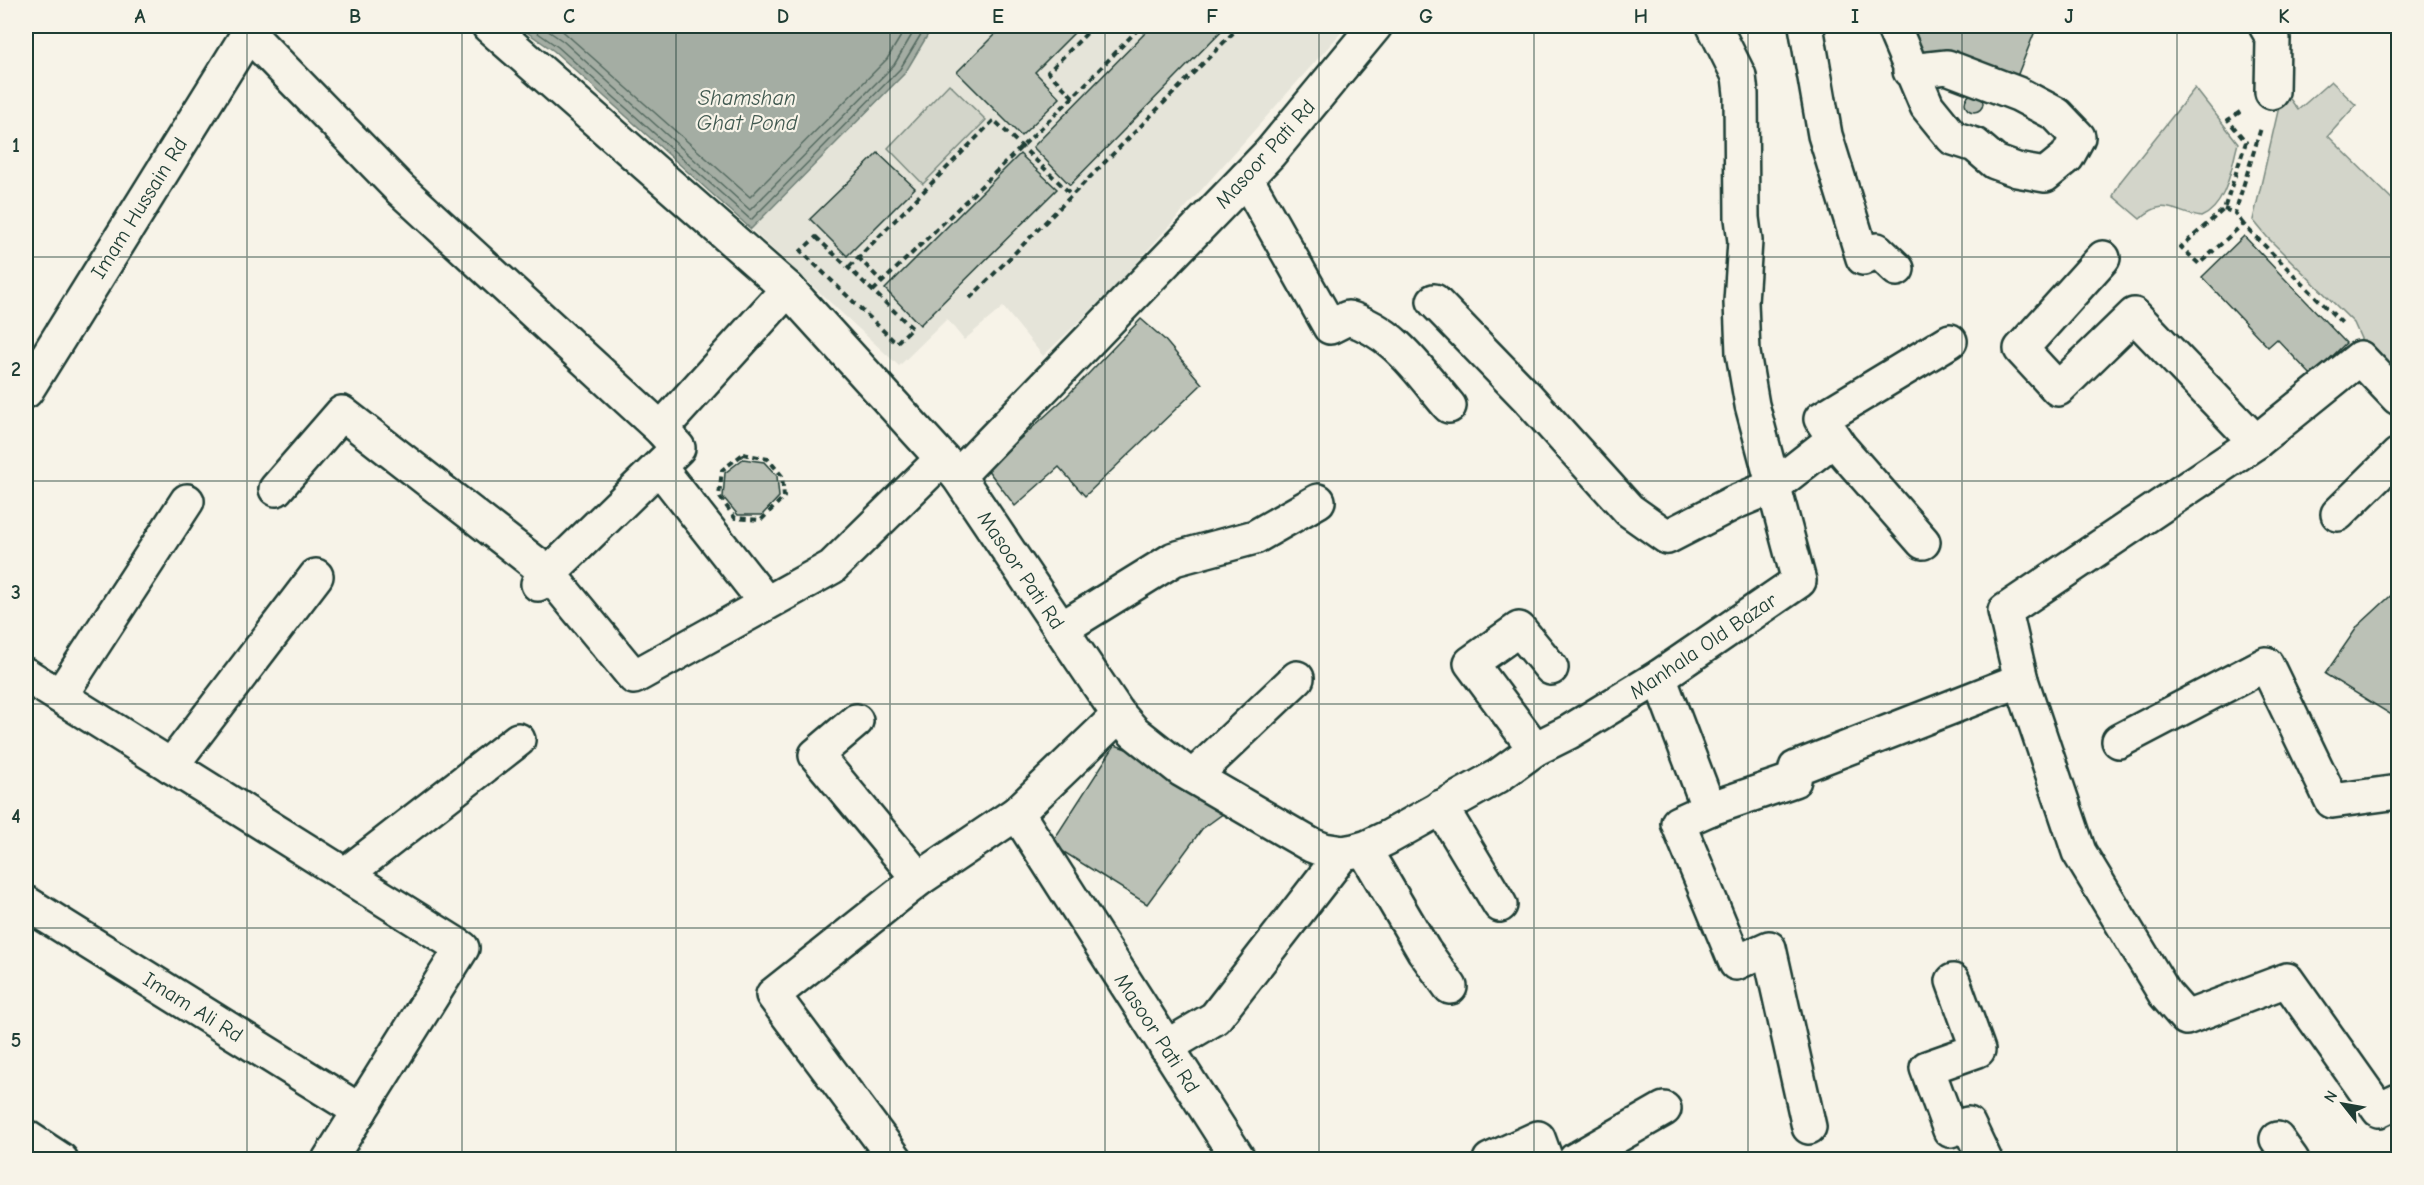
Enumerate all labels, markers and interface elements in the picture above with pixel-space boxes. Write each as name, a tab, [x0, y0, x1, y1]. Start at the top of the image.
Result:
text: A	[134, 5, 146, 28]
text: B	[349, 5, 361, 28]
text: C	[563, 5, 575, 28]
text: D	[777, 5, 789, 28]
text: E	[992, 5, 1004, 28]
text: F	[1206, 5, 1218, 28]
text: G	[1419, 5, 1433, 28]
text: H	[1634, 5, 1648, 28]
text: I	[1851, 5, 1859, 28]
text: J	[2064, 5, 2074, 28]
text: K	[2278, 5, 2290, 28]
water label: Shamshan Ghat Pond	[697, 85, 799, 136]
street label: Masoor Pati Rd	[1210, 95, 1320, 213]
street label: Imam Hussain Rd	[86, 133, 192, 283]
text: 1	[12, 134, 20, 157]
text: 2	[11, 358, 21, 381]
street label: Masoor Pati Rd	[973, 506, 1069, 634]
text: 3	[11, 581, 21, 604]
street label: Manhala Old Bazar	[1625, 587, 1782, 704]
text: 4	[11, 805, 21, 828]
street label: Imam Ali Rd	[139, 967, 247, 1047]
street label: Masoor Pati Rd	[1109, 969, 1205, 1097]
text: 5	[11, 1029, 21, 1052]
north arrow	[2313, 1074, 2373, 1134]
text: N	[2321, 1088, 2341, 1106]

